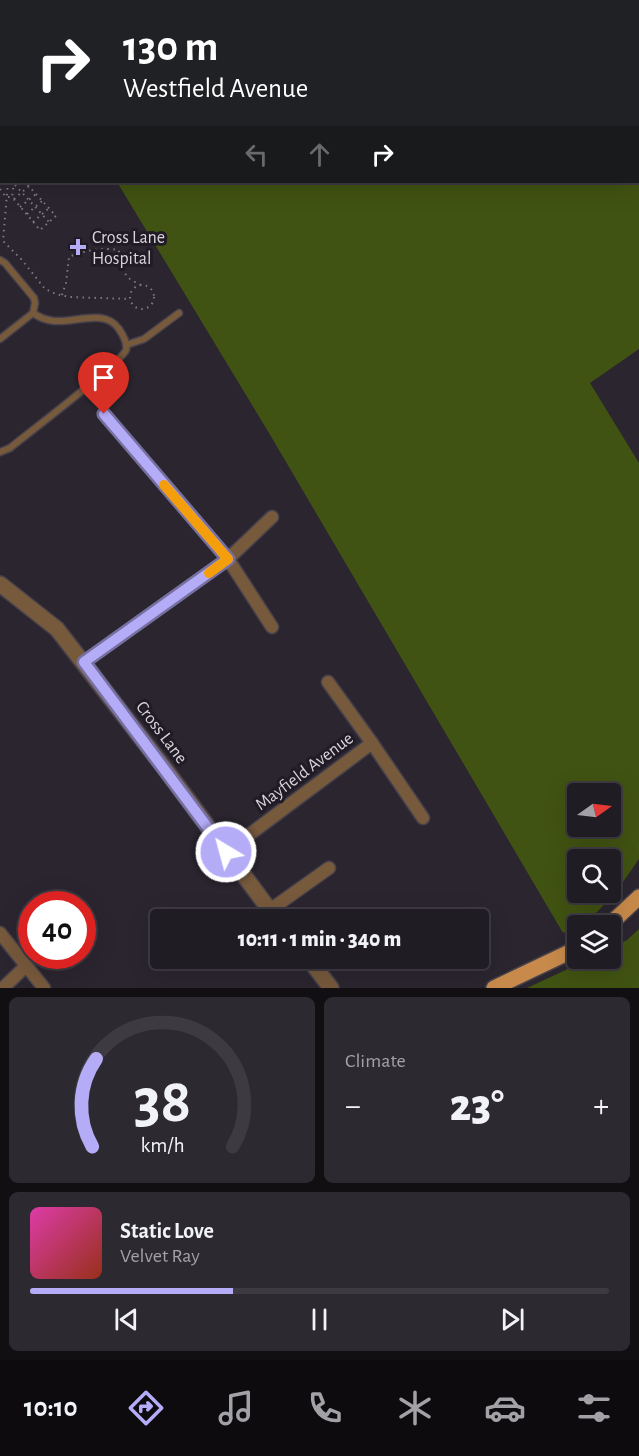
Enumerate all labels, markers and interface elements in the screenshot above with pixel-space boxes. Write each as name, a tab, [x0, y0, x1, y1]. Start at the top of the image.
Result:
icon: right	[24, 24, 102, 102]
text: 130 m	[123, 26, 218, 68]
text: Westfield Avenue	[123, 75, 308, 102]
icon: left	[240, 138, 273, 171]
icon: ahead	[303, 138, 336, 171]
icon: right	[366, 138, 399, 171]
place label: Cross Lane Hospital	[92, 229, 165, 268]
marker: Cross Lane Hospital	[69, 238, 87, 256]
pin	[78, 352, 129, 414]
icon: arrive	[87, 361, 120, 394]
street label: Cross Lane	[132, 698, 190, 767]
street label: Mayfield Avenue	[252, 729, 357, 814]
north arrow	[567, 783, 621, 837]
map controls	[567, 783, 621, 969]
position arrow	[194, 820, 258, 884]
button: search	[567, 849, 621, 903]
speed limit sign: 40	[18, 891, 96, 969]
button: layers	[567, 915, 621, 969]
text: 10:11 · 1 min · 340 m	[238, 928, 401, 950]
text: Climate	[345, 1051, 406, 1071]
text: 38	[133, 1071, 191, 1133]
text: 23°	[450, 1084, 504, 1129]
text: −	[345, 1090, 361, 1123]
text: +	[593, 1090, 609, 1123]
text: km/h	[140, 1135, 184, 1156]
text: Static Love	[120, 1220, 214, 1242]
text: Velvet Ray	[120, 1246, 200, 1266]
icon: previous	[110, 1303, 143, 1336]
icon: pause	[303, 1303, 336, 1336]
icon: next	[496, 1303, 529, 1336]
icon: directions	[125, 1387, 167, 1429]
icon: music	[215, 1387, 257, 1429]
icon: phone	[304, 1387, 346, 1429]
icon: climate	[394, 1387, 436, 1429]
icon: car	[484, 1387, 526, 1429]
icon: filters	[573, 1387, 615, 1429]
text: 10:10	[24, 1394, 78, 1421]

